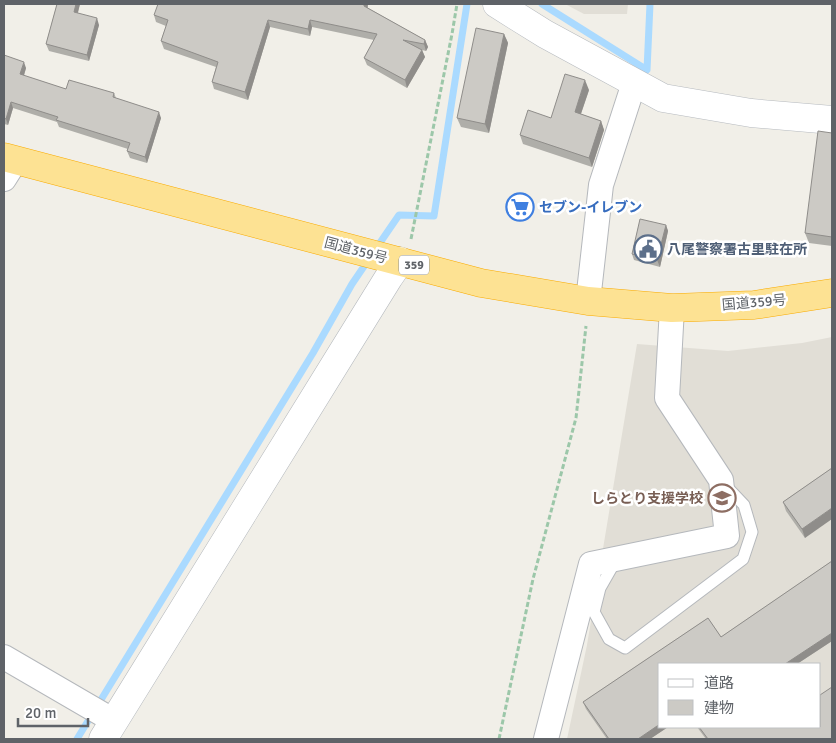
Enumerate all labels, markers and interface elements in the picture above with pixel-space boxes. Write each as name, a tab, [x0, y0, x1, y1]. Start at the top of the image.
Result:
supermarket icon: セブン-イレブン	[505, 192, 535, 222]
place label: セブン-イレブン	[539, 199, 642, 216]
street label: 国道359号	[322, 234, 389, 267]
public building icon: 八尾警察署古里駐在所	[633, 234, 663, 264]
place label: 八尾警察署古里駐在所	[667, 241, 807, 258]
road number: 359	[399, 256, 429, 274]
street label: 国道359号	[721, 291, 787, 314]
school or university icon: しらとり支援学校	[707, 483, 737, 513]
place label: しらとり支援学校	[591, 490, 703, 507]
legend	[658, 663, 821, 728]
text: 道路	[704, 674, 734, 692]
scale bar	[18, 696, 88, 728]
text: 建物	[704, 699, 734, 717]
text: 20 m	[25, 704, 56, 722]

